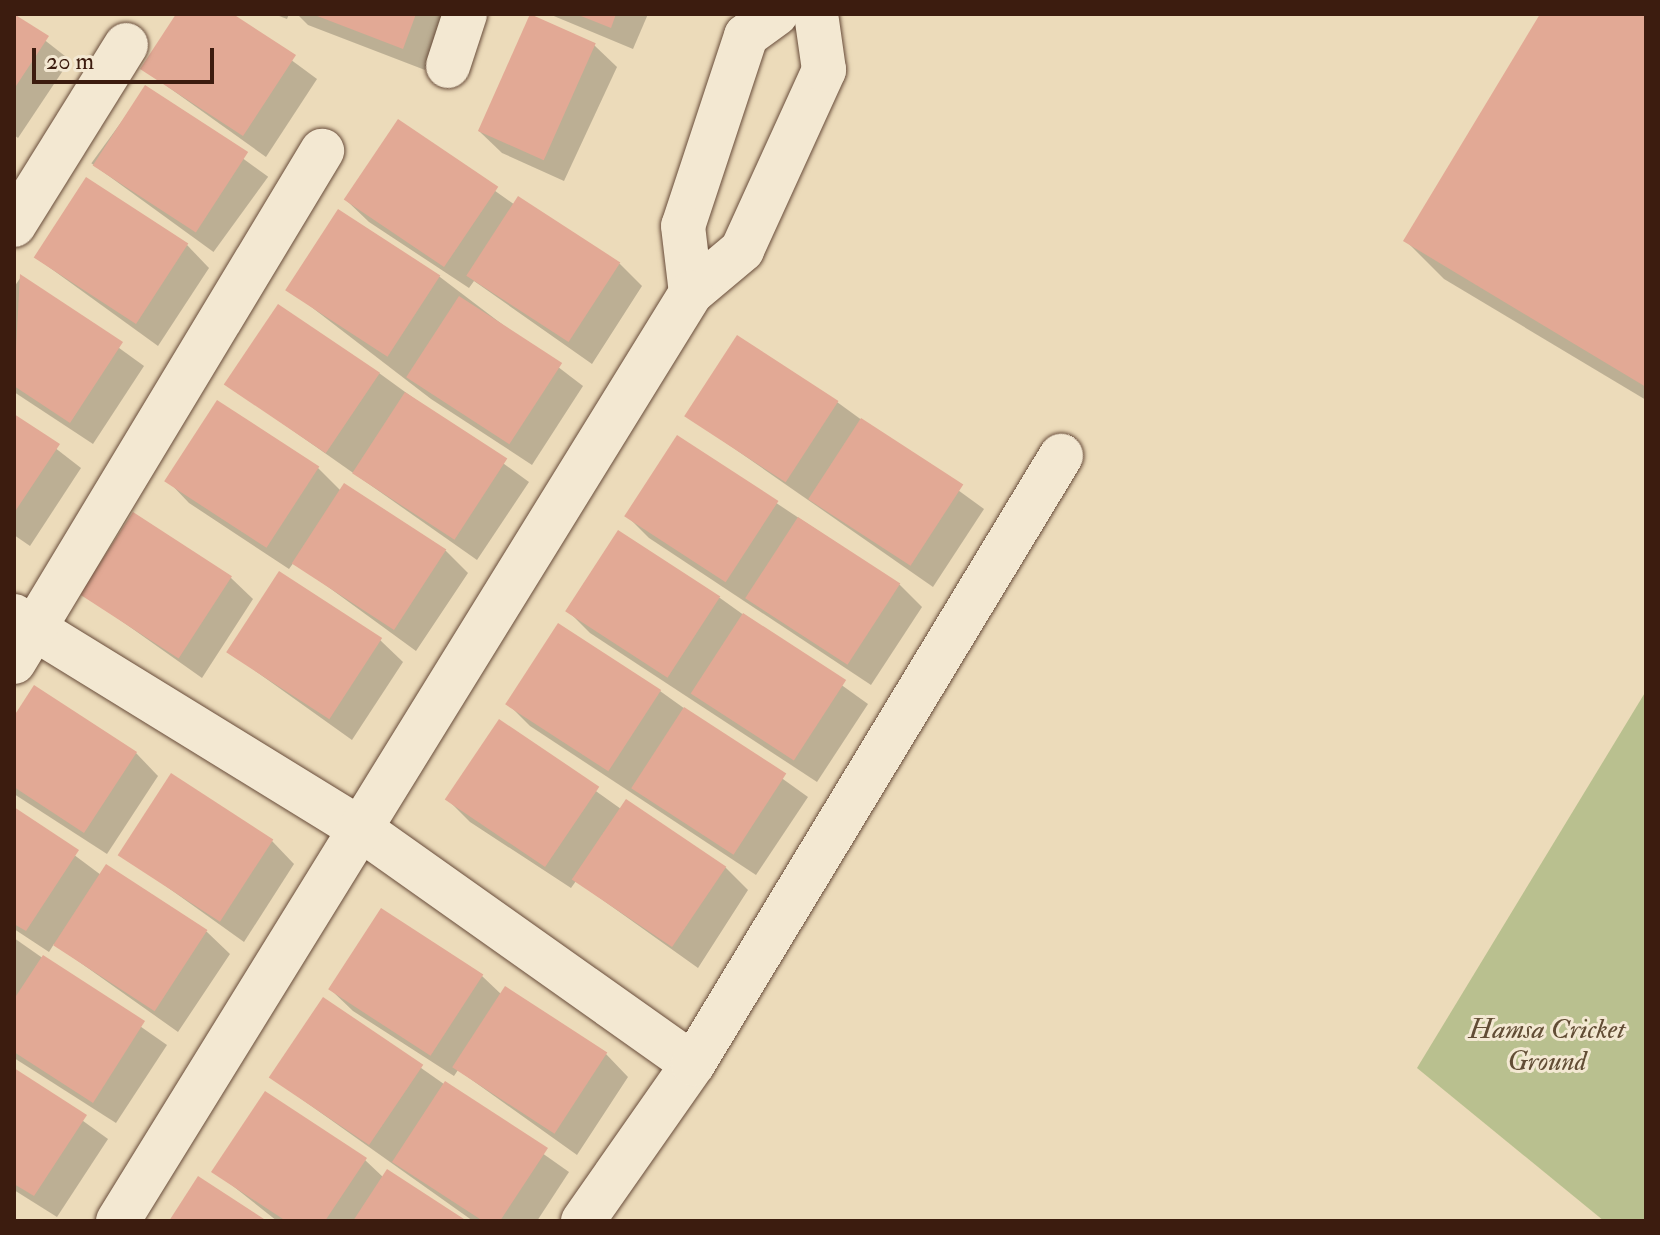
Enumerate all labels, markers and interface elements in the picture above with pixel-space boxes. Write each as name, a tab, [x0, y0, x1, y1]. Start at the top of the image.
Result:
scale bar	[36, 32, 218, 82]
text: 20 m	[46, 46, 94, 77]
park label: Hamsa Cricket Ground	[1469, 1013, 1625, 1079]

